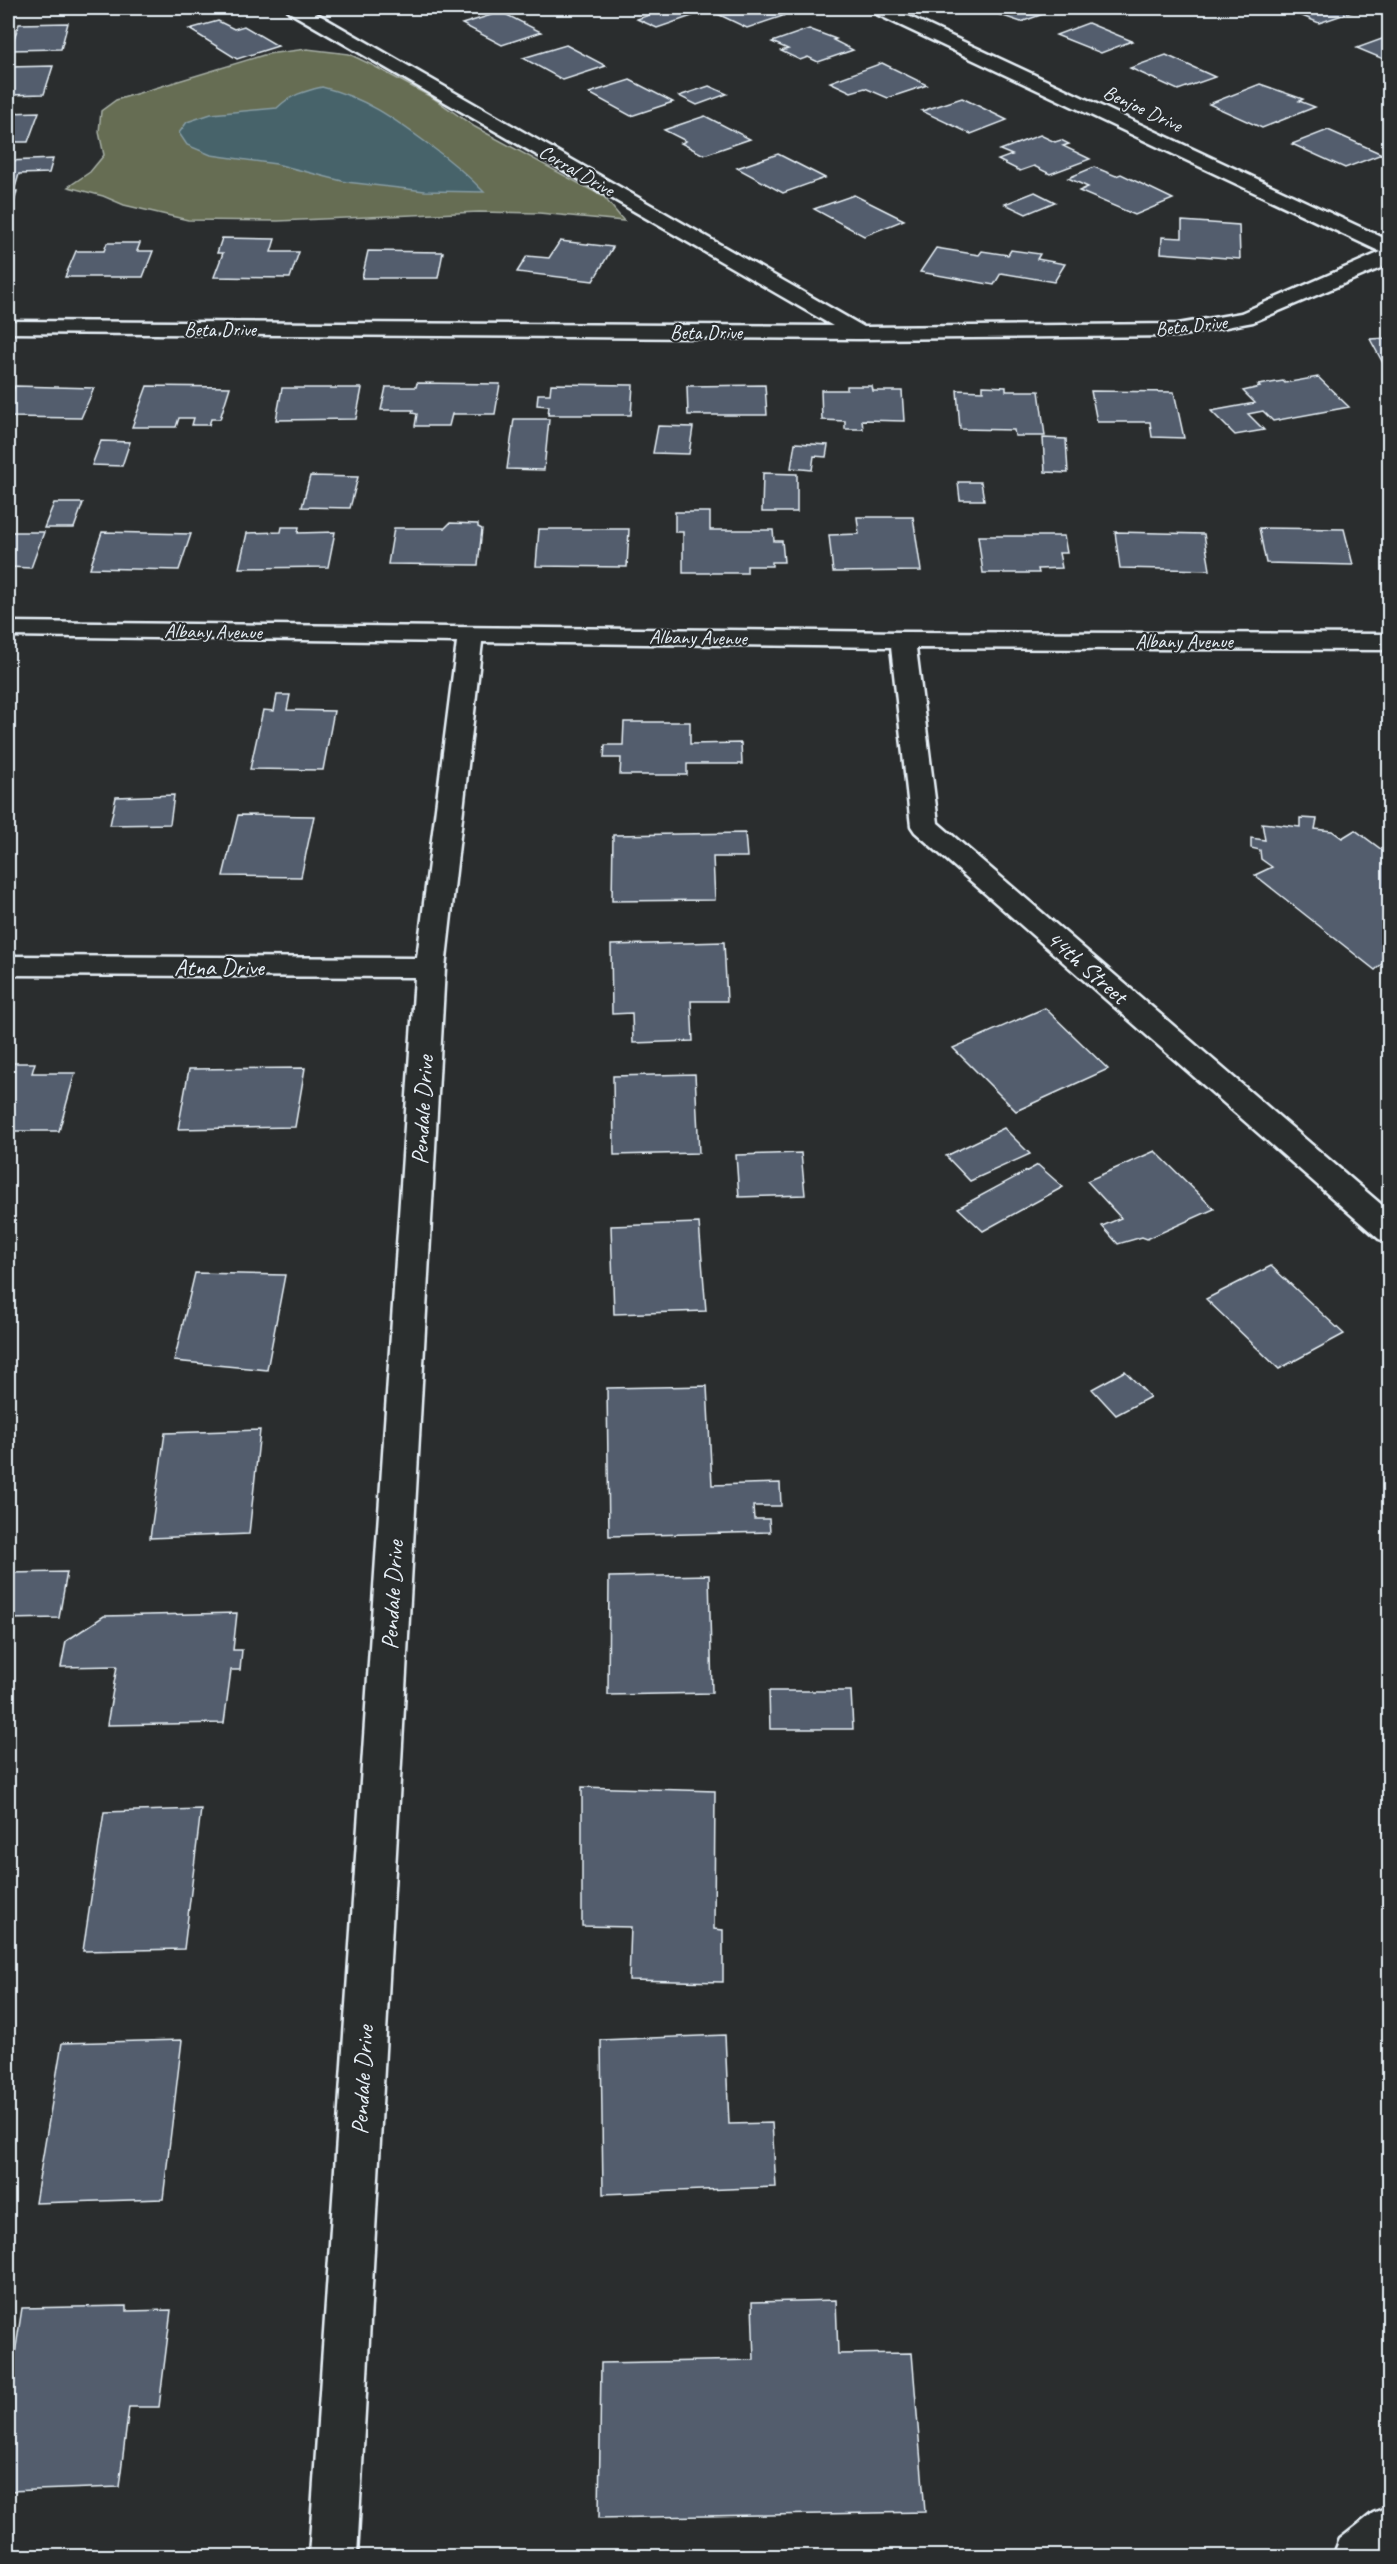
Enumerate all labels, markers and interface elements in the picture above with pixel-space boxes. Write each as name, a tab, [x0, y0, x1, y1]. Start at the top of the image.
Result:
street label: Benjoe Drive	[1099, 79, 1188, 138]
street label: Corral Drive	[535, 139, 620, 203]
street label: Beta Drive	[1154, 309, 1230, 342]
street label: Beta Drive	[184, 317, 257, 342]
street label: Beta Drive	[670, 320, 743, 345]
street label: Albany Avenue	[164, 618, 263, 645]
street label: Albany Avenue	[649, 624, 748, 651]
street label: Albany Avenue	[1135, 629, 1234, 654]
street label: 44th Street	[1040, 924, 1135, 1012]
street label: Atna Drive	[174, 952, 266, 982]
street label: Pendale Drive	[404, 1053, 440, 1165]
street label: Pendale Drive	[374, 1538, 410, 1650]
street label: Pendale Drive	[344, 2023, 380, 2135]

